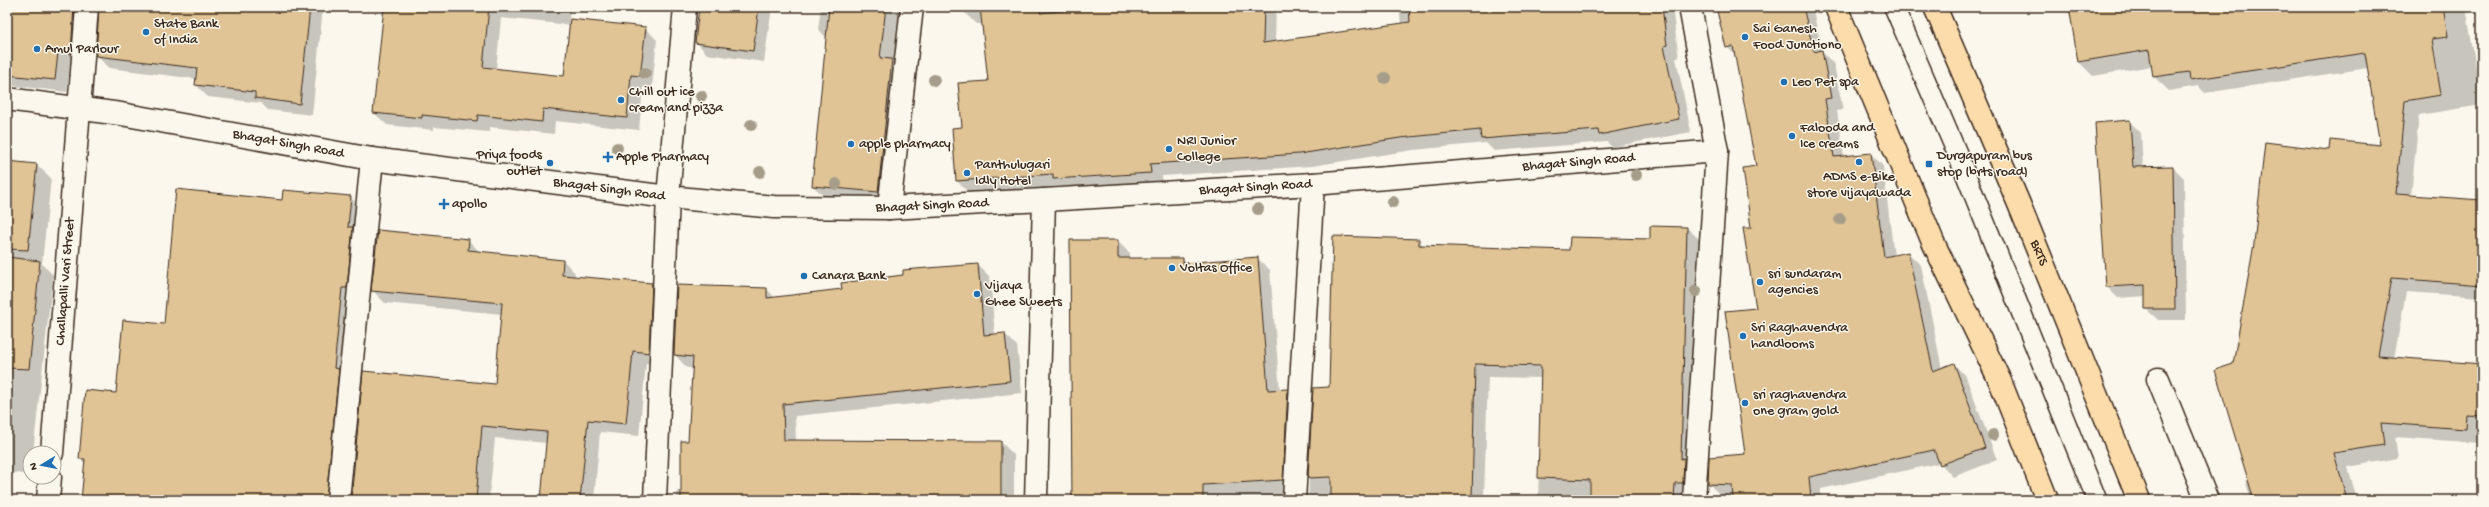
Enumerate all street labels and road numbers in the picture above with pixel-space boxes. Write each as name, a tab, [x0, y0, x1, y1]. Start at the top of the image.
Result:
street label: Bhagat Singh Road	[230, 125, 347, 163]
street label: Bhagat Singh Road	[1521, 149, 1637, 175]
street label: Bhagat Singh Road	[551, 174, 668, 205]
street label: Bhagat Singh Road	[1198, 175, 1314, 199]
street label: Bhagat Singh Road	[875, 194, 991, 217]
street label: Challapalli Vari Street	[52, 216, 79, 346]
street label: BRTS	[2026, 237, 2052, 269]

